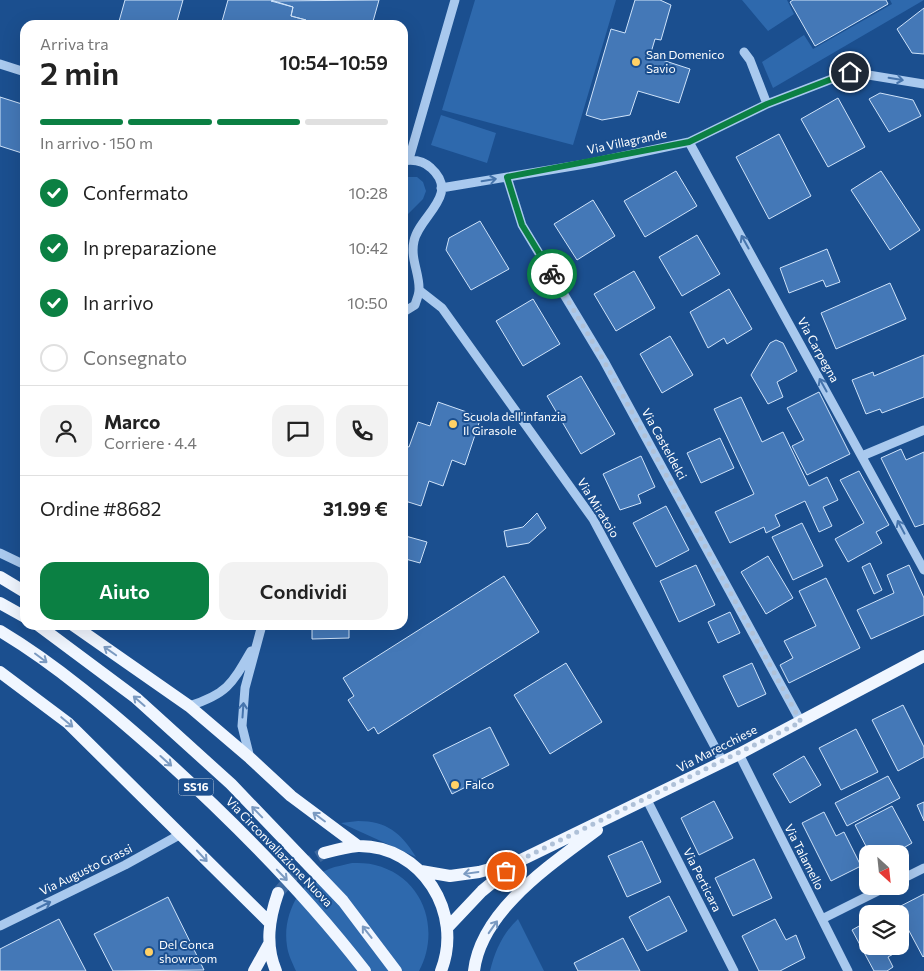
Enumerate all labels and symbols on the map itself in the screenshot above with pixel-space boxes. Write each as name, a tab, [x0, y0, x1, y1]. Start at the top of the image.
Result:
place label: San Domenico Savio	[646, 47, 724, 75]
pin	[829, 51, 871, 93]
marker: San Domenico Savio	[630, 56, 642, 68]
one-way arrow	[887, 75, 903, 85]
street label: Via Villagrande	[586, 126, 668, 156]
one-way arrow	[481, 175, 497, 185]
one-way arrow	[739, 236, 749, 250]
courier	[527, 249, 577, 299]
street label: Via Carpegna	[795, 315, 843, 385]
one-way arrow	[818, 377, 828, 392]
street label: Via Casteldelci	[640, 405, 690, 482]
place label: Scuola dell'infanzia Il Girasole	[463, 409, 566, 437]
marker: Scuola dell'infanzia Il Girasole	[447, 418, 459, 430]
street label: Via Miratoio	[575, 475, 623, 540]
one-way arrow	[896, 520, 906, 535]
one-way arrow	[103, 646, 117, 656]
one-way arrow	[34, 653, 48, 663]
one-way arrow	[132, 695, 145, 707]
one-way arrow	[239, 702, 248, 718]
one-way arrow	[60, 717, 73, 728]
street label: Via Marecchiese	[674, 722, 759, 774]
one-way arrow	[160, 755, 173, 767]
place label: Falco	[465, 777, 494, 791]
road number: SS16	[178, 779, 214, 796]
marker: Falco	[449, 779, 461, 791]
street label: Via Circonvallazione Nuova	[224, 794, 336, 909]
one-way arrow	[252, 806, 264, 818]
one-way arrow	[312, 812, 326, 822]
street label: Via Talamello	[782, 821, 828, 892]
street label: Via Augusto Grassi	[37, 841, 134, 898]
street label: Via Perticara	[681, 845, 725, 914]
north arrow	[859, 845, 909, 895]
one-way arrow	[196, 850, 208, 862]
pin	[485, 850, 527, 892]
one-way arrow	[276, 869, 288, 881]
one-way arrow	[464, 869, 480, 879]
one-way arrow	[36, 899, 51, 909]
one-way arrow	[487, 921, 498, 934]
one-way arrow	[361, 925, 372, 938]
place label: Del Conca showroom	[159, 937, 217, 965]
marker: Del Conca showroom	[143, 946, 155, 958]

